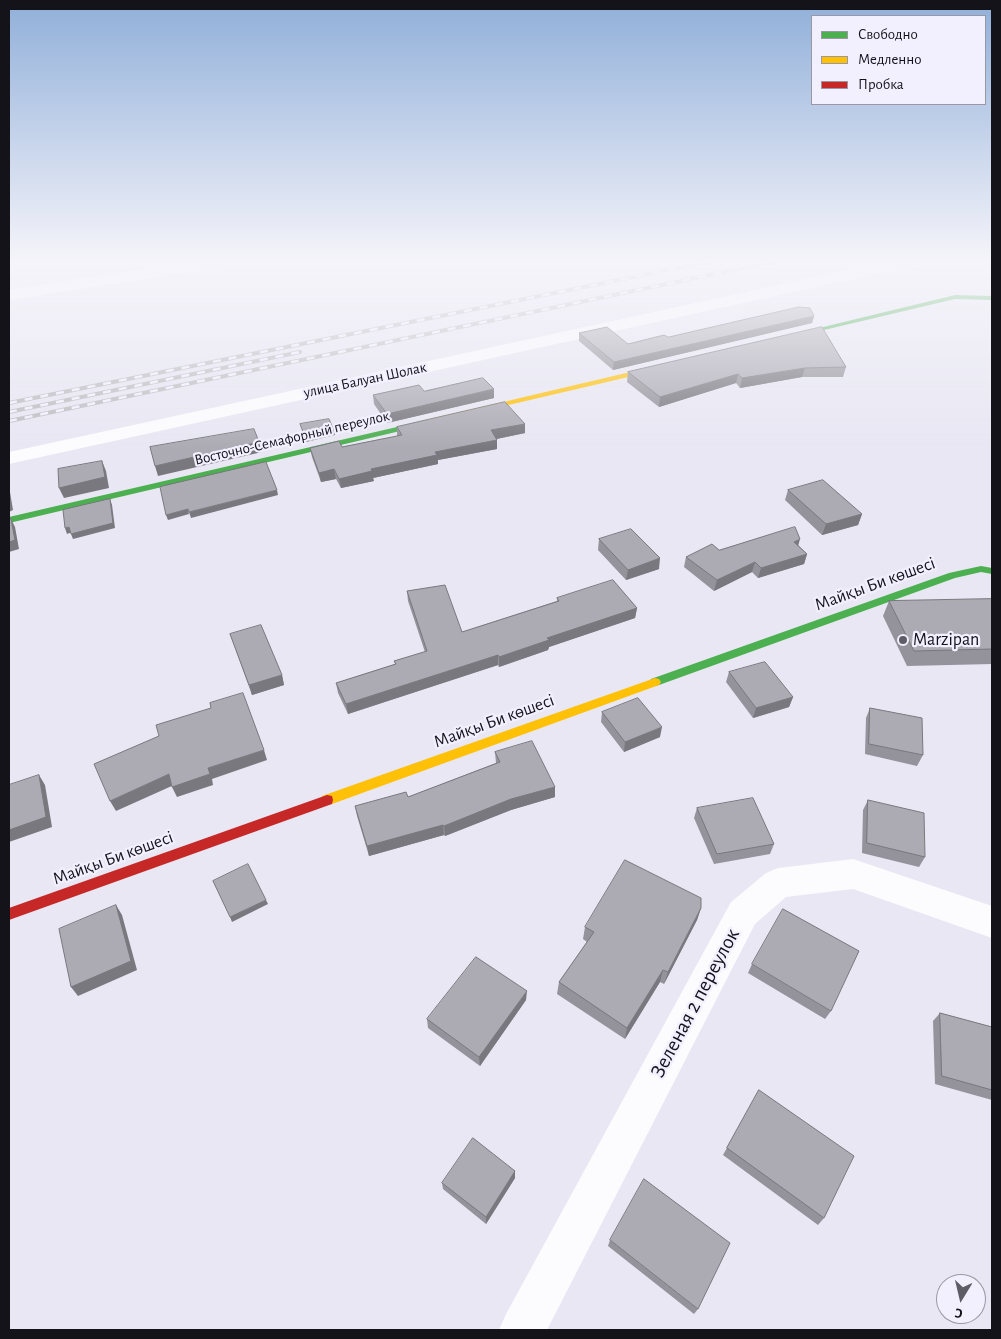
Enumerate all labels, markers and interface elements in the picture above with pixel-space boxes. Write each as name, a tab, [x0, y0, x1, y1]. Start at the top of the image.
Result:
legend	[811, 15, 986, 105]
text: Свободно	[858, 27, 918, 42]
text: Медленно	[858, 52, 922, 67]
text: Пробка	[858, 77, 904, 92]
street label: улица Балуан Шолак	[302, 358, 428, 402]
street label: Восточно-Семафорный переулок	[193, 407, 391, 469]
street label: Майқы Би көшесі	[812, 552, 938, 616]
place label: Marzipan	[913, 629, 979, 651]
marker: Marzipan	[897, 634, 909, 646]
street label: Майқы Би көшесі	[431, 689, 557, 753]
street label: Майқы Би көшесі	[50, 826, 176, 890]
street label: Зеленая 2 переулок	[645, 924, 745, 1082]
north arrow	[936, 1274, 986, 1324]
text: С	[954, 1305, 964, 1320]

